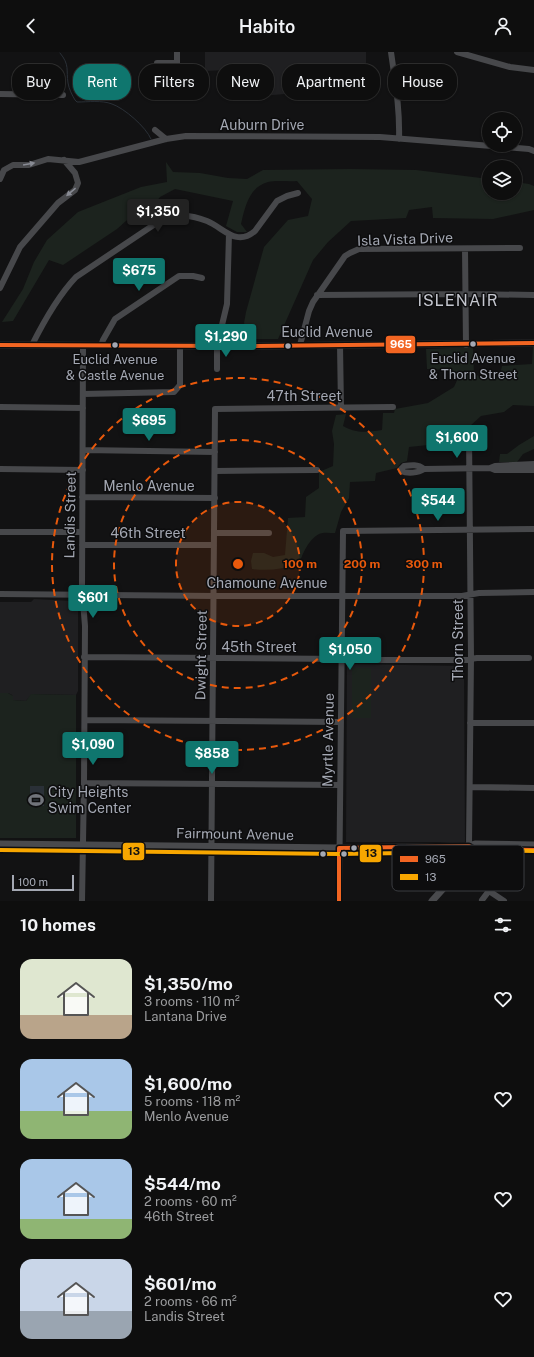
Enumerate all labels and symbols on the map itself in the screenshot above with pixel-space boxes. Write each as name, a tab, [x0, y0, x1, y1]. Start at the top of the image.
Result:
street label: Auburn Drive	[219, 117, 305, 133]
one-way arrow	[23, 161, 35, 167]
one-way arrow	[65, 187, 76, 196]
pin: $1,350	[125, 199, 191, 233]
street label: Isla Vista Drive	[357, 229, 453, 249]
pin: $675	[115, 258, 163, 292]
district label: ISLENAIR	[417, 291, 499, 310]
pin: $1,290	[193, 324, 259, 358]
street label: Euclid Avenue	[281, 324, 373, 340]
line badge: 965	[385, 335, 416, 354]
text: 965	[390, 338, 412, 350]
marker: Euclid Avenue & Thorn Street	[468, 339, 478, 349]
marker: Euclid Avenue & Castle Avenue	[110, 340, 120, 350]
unlabelled marker	[283, 341, 293, 351]
place label: Euclid Avenue & Thorn Street	[429, 351, 517, 382]
place label: Euclid Avenue & Castle Avenue	[66, 352, 164, 383]
street label: 47th Street	[266, 388, 342, 404]
pin: $695	[125, 408, 173, 442]
pin: $1,600	[424, 425, 490, 459]
street label: Landis Street	[61, 471, 79, 559]
street label: Menlo Avenue	[103, 478, 195, 494]
pin: $544	[414, 488, 462, 522]
street label: 46th Street	[110, 525, 186, 541]
centre of rings	[231, 557, 245, 571]
text: 100 m	[283, 557, 317, 571]
text: 200 m	[344, 557, 380, 571]
text: 300 m	[406, 557, 443, 571]
street label: Chamoune Avenue	[206, 575, 328, 591]
pin: $601	[69, 585, 117, 619]
street label: Thorn Street	[450, 599, 466, 681]
street label: Dwight Street	[192, 610, 210, 700]
pin: $1,050	[317, 637, 383, 671]
street label: 45th Street	[221, 639, 297, 655]
street label: Myrtle Avenue	[319, 693, 337, 787]
pin: $1,090	[60, 732, 126, 766]
pin: $858	[188, 741, 236, 775]
place label: City Heights Swim Center	[48, 784, 131, 816]
sports icon: City Heights Swim Center	[27, 791, 45, 809]
street label: Fairmount Avenue	[176, 825, 294, 843]
line badge: 13	[122, 842, 145, 861]
unlabelled marker	[349, 843, 359, 853]
line badge: 13	[359, 844, 382, 863]
text: 13	[128, 845, 140, 857]
legend	[392, 845, 524, 891]
text: 13	[365, 847, 377, 859]
unlabelled marker	[318, 849, 328, 859]
unlabelled marker	[339, 849, 349, 859]
text: 965	[425, 853, 446, 865]
text: 13	[425, 871, 436, 883]
scale bar	[12, 873, 74, 892]

